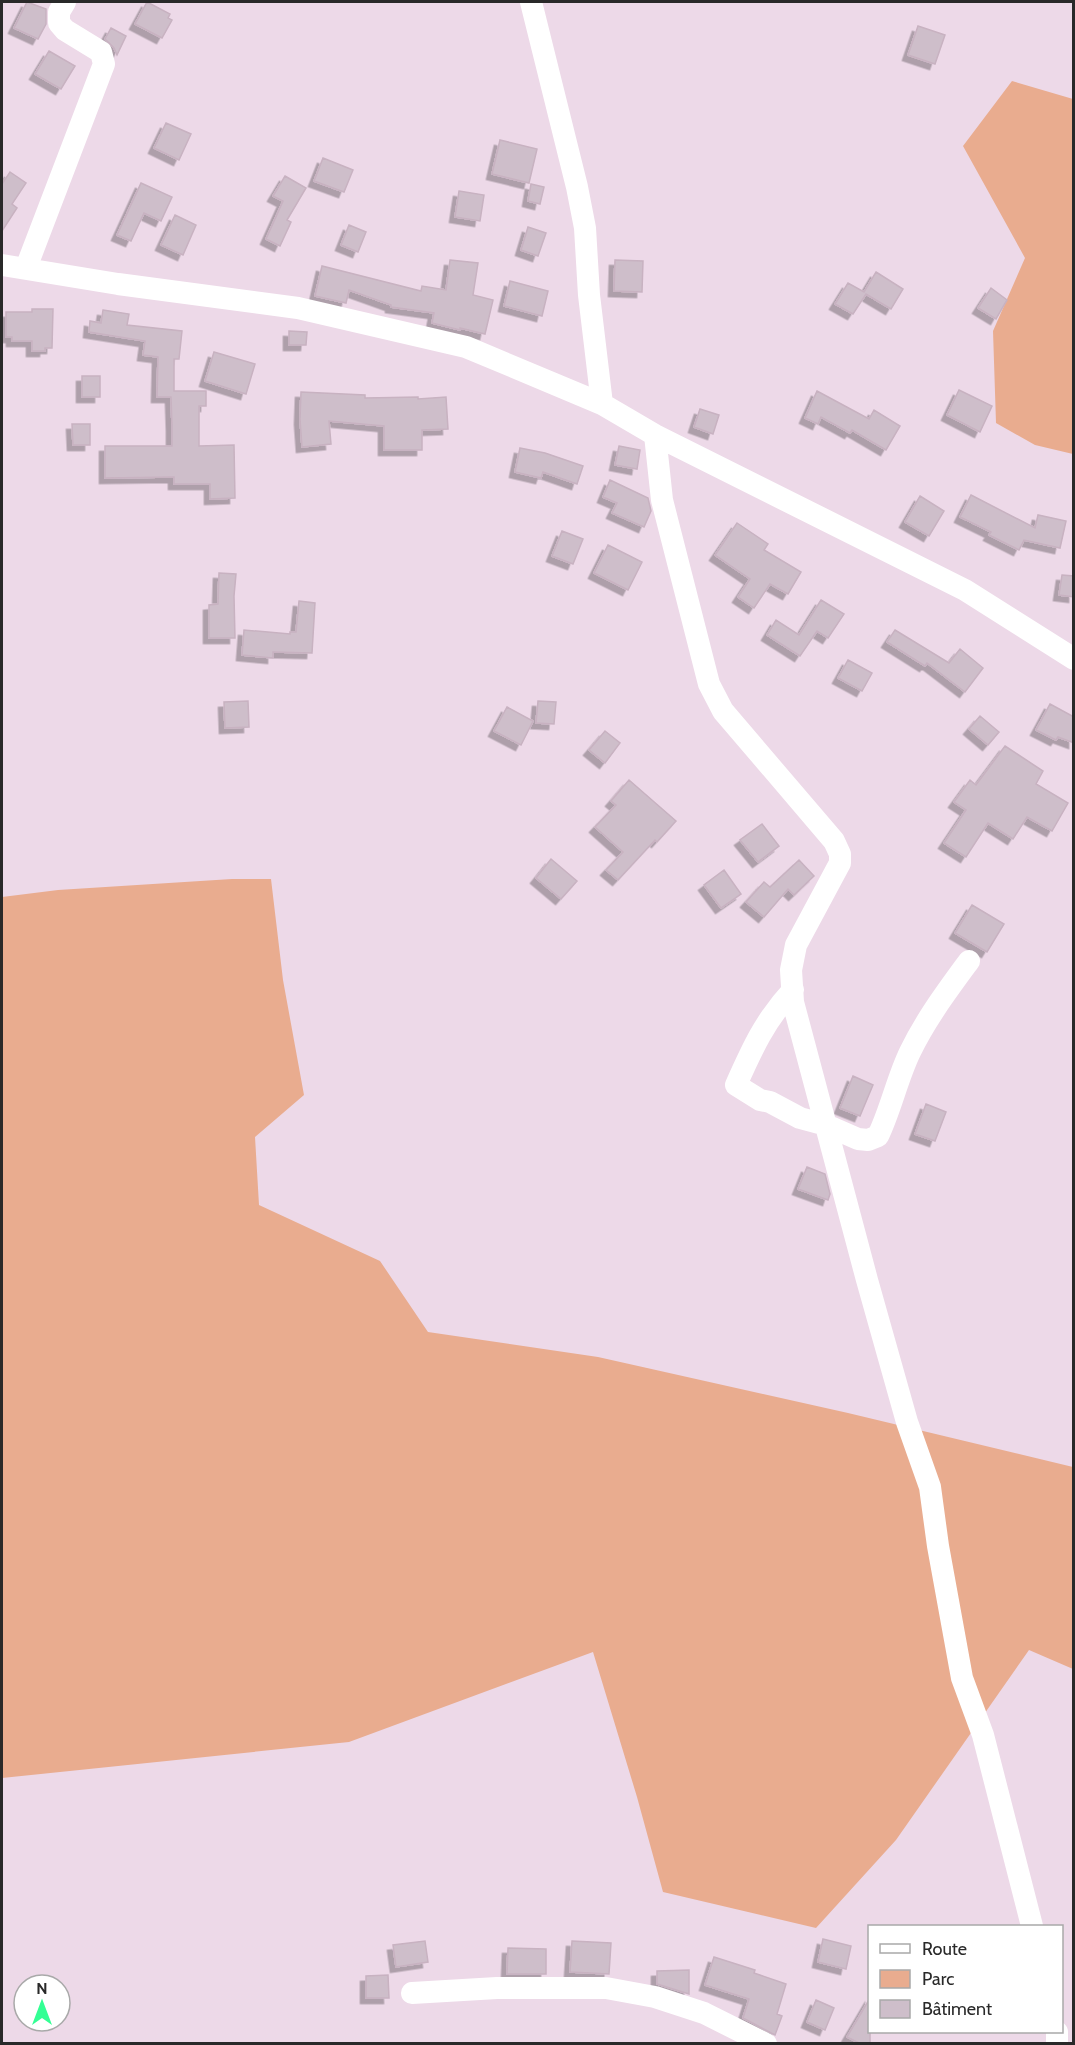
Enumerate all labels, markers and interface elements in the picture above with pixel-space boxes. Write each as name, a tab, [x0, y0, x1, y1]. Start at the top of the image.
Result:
legend	[868, 1925, 1063, 2033]
text: Route	[922, 1938, 967, 1960]
text: Parc	[922, 1968, 954, 1990]
north arrow	[12, 1973, 72, 2033]
text: N	[36, 1979, 48, 1998]
text: Bâtiment	[922, 1998, 992, 2020]

